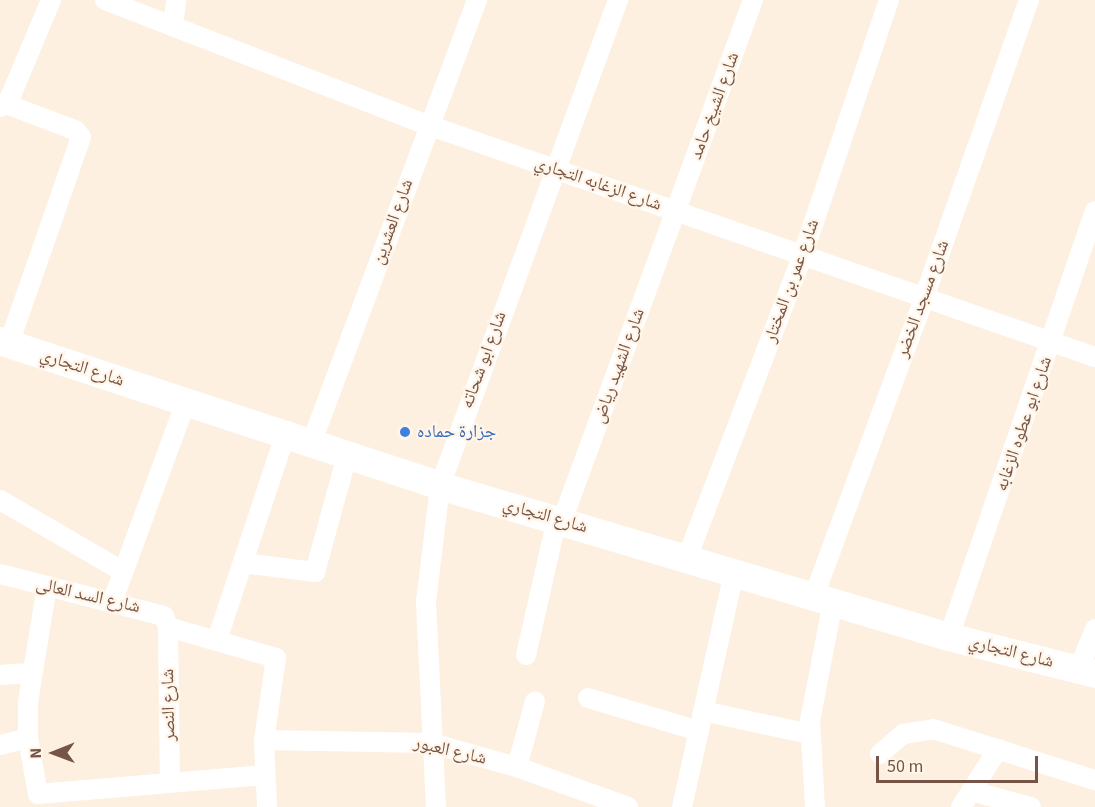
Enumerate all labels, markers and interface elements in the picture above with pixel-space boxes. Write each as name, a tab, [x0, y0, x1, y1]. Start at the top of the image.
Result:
street label: شارع الشيخ حامد	[686, 49, 744, 163]
street label: شارع الزغابه التجاري	[532, 152, 664, 216]
street label: شارع العشرين	[368, 176, 418, 268]
street label: شارع عمر بن المختار	[760, 216, 824, 346]
street label: شارع مسجد الخضر	[892, 237, 954, 361]
street label: شارع الشهيد رياض	[588, 306, 650, 426]
street label: شارع ابو شحاته	[456, 308, 512, 412]
street label: شارع التجاري	[37, 344, 127, 392]
street label: شارع ابو عطوه الزغابه	[991, 354, 1057, 494]
place label: جزارة حماده	[417, 421, 496, 443]
marker: جزارة حماده	[398, 425, 412, 439]
street label: شارع التجاري	[500, 494, 590, 538]
street label: شارع السد العالى	[34, 574, 142, 618]
street label: شارع التجاري	[966, 631, 1056, 673]
street label: شارع النصر	[158, 669, 180, 741]
north arrow	[24, 723, 84, 783]
street label: شارع العبور	[412, 732, 488, 770]
scale bar	[879, 744, 1041, 782]
text: N	[25, 748, 47, 759]
text: 50 m	[887, 754, 923, 779]

